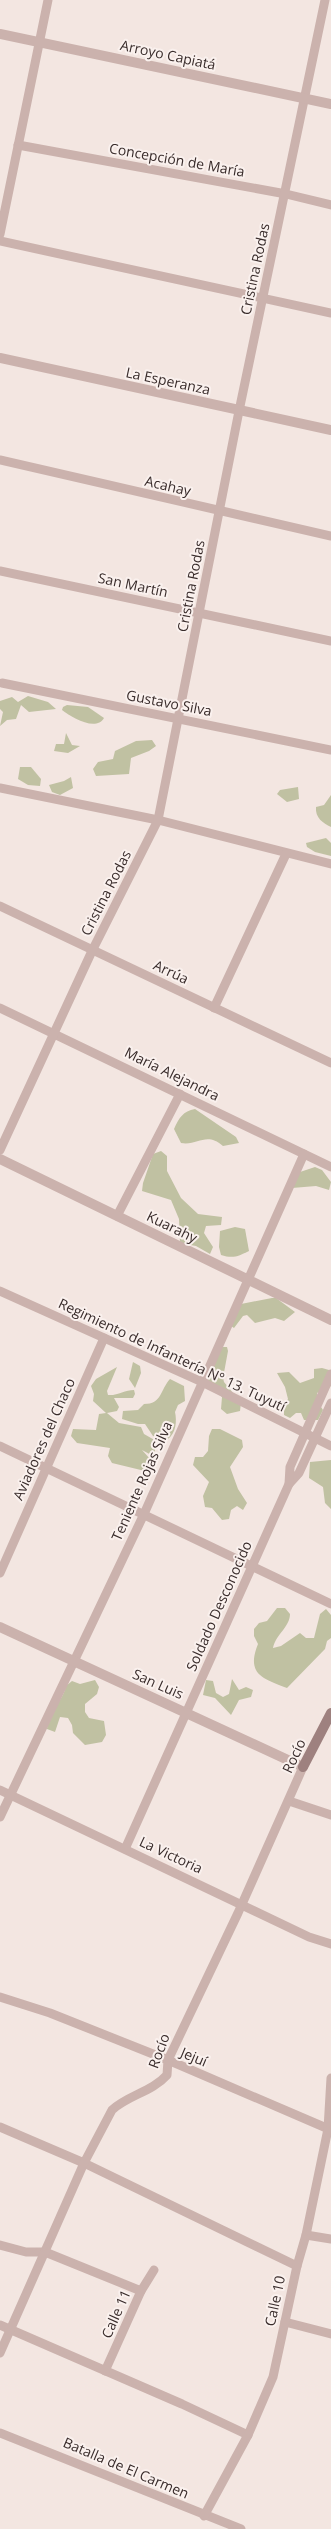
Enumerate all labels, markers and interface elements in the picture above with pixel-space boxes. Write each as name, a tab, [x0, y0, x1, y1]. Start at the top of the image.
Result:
street label: Arroyo Capiatá	[119, 35, 218, 74]
street label: Concepción de María	[108, 138, 246, 181]
street label: Cristina Rodas	[236, 221, 274, 317]
street label: La Esperanza	[124, 362, 212, 399]
street label: Acahay	[143, 471, 194, 500]
street label: Cristina Rodas	[172, 538, 209, 634]
street label: San Martín	[96, 568, 170, 601]
street label: Gustavo Silva	[125, 685, 214, 720]
street label: Cristina Rodas	[76, 847, 135, 939]
street label: Arrúa	[151, 955, 192, 988]
street label: María Alejandra	[122, 1042, 223, 1105]
street label: Kuarahy	[144, 1206, 202, 1247]
street label: Regimiento de Infantería N° 13. Tuyutí	[55, 1293, 289, 1416]
street label: Aviadores del Chaco	[8, 1375, 79, 1503]
street label: Teniente Rojas Silva	[107, 1418, 176, 1544]
street label: Soldado Desconocido	[181, 1538, 256, 1674]
street label: San Luis	[130, 1664, 187, 1703]
street label: Rocío	[277, 1736, 310, 1776]
street label: La Victoria	[136, 1832, 206, 1877]
street label: Rocío	[143, 2031, 174, 2071]
street label: Jejuí	[176, 2042, 211, 2071]
street label: Calle 10	[260, 2274, 289, 2328]
street label: Calle 11	[96, 2287, 135, 2341]
street label: Batalla de El Carmen	[60, 2432, 192, 2503]

